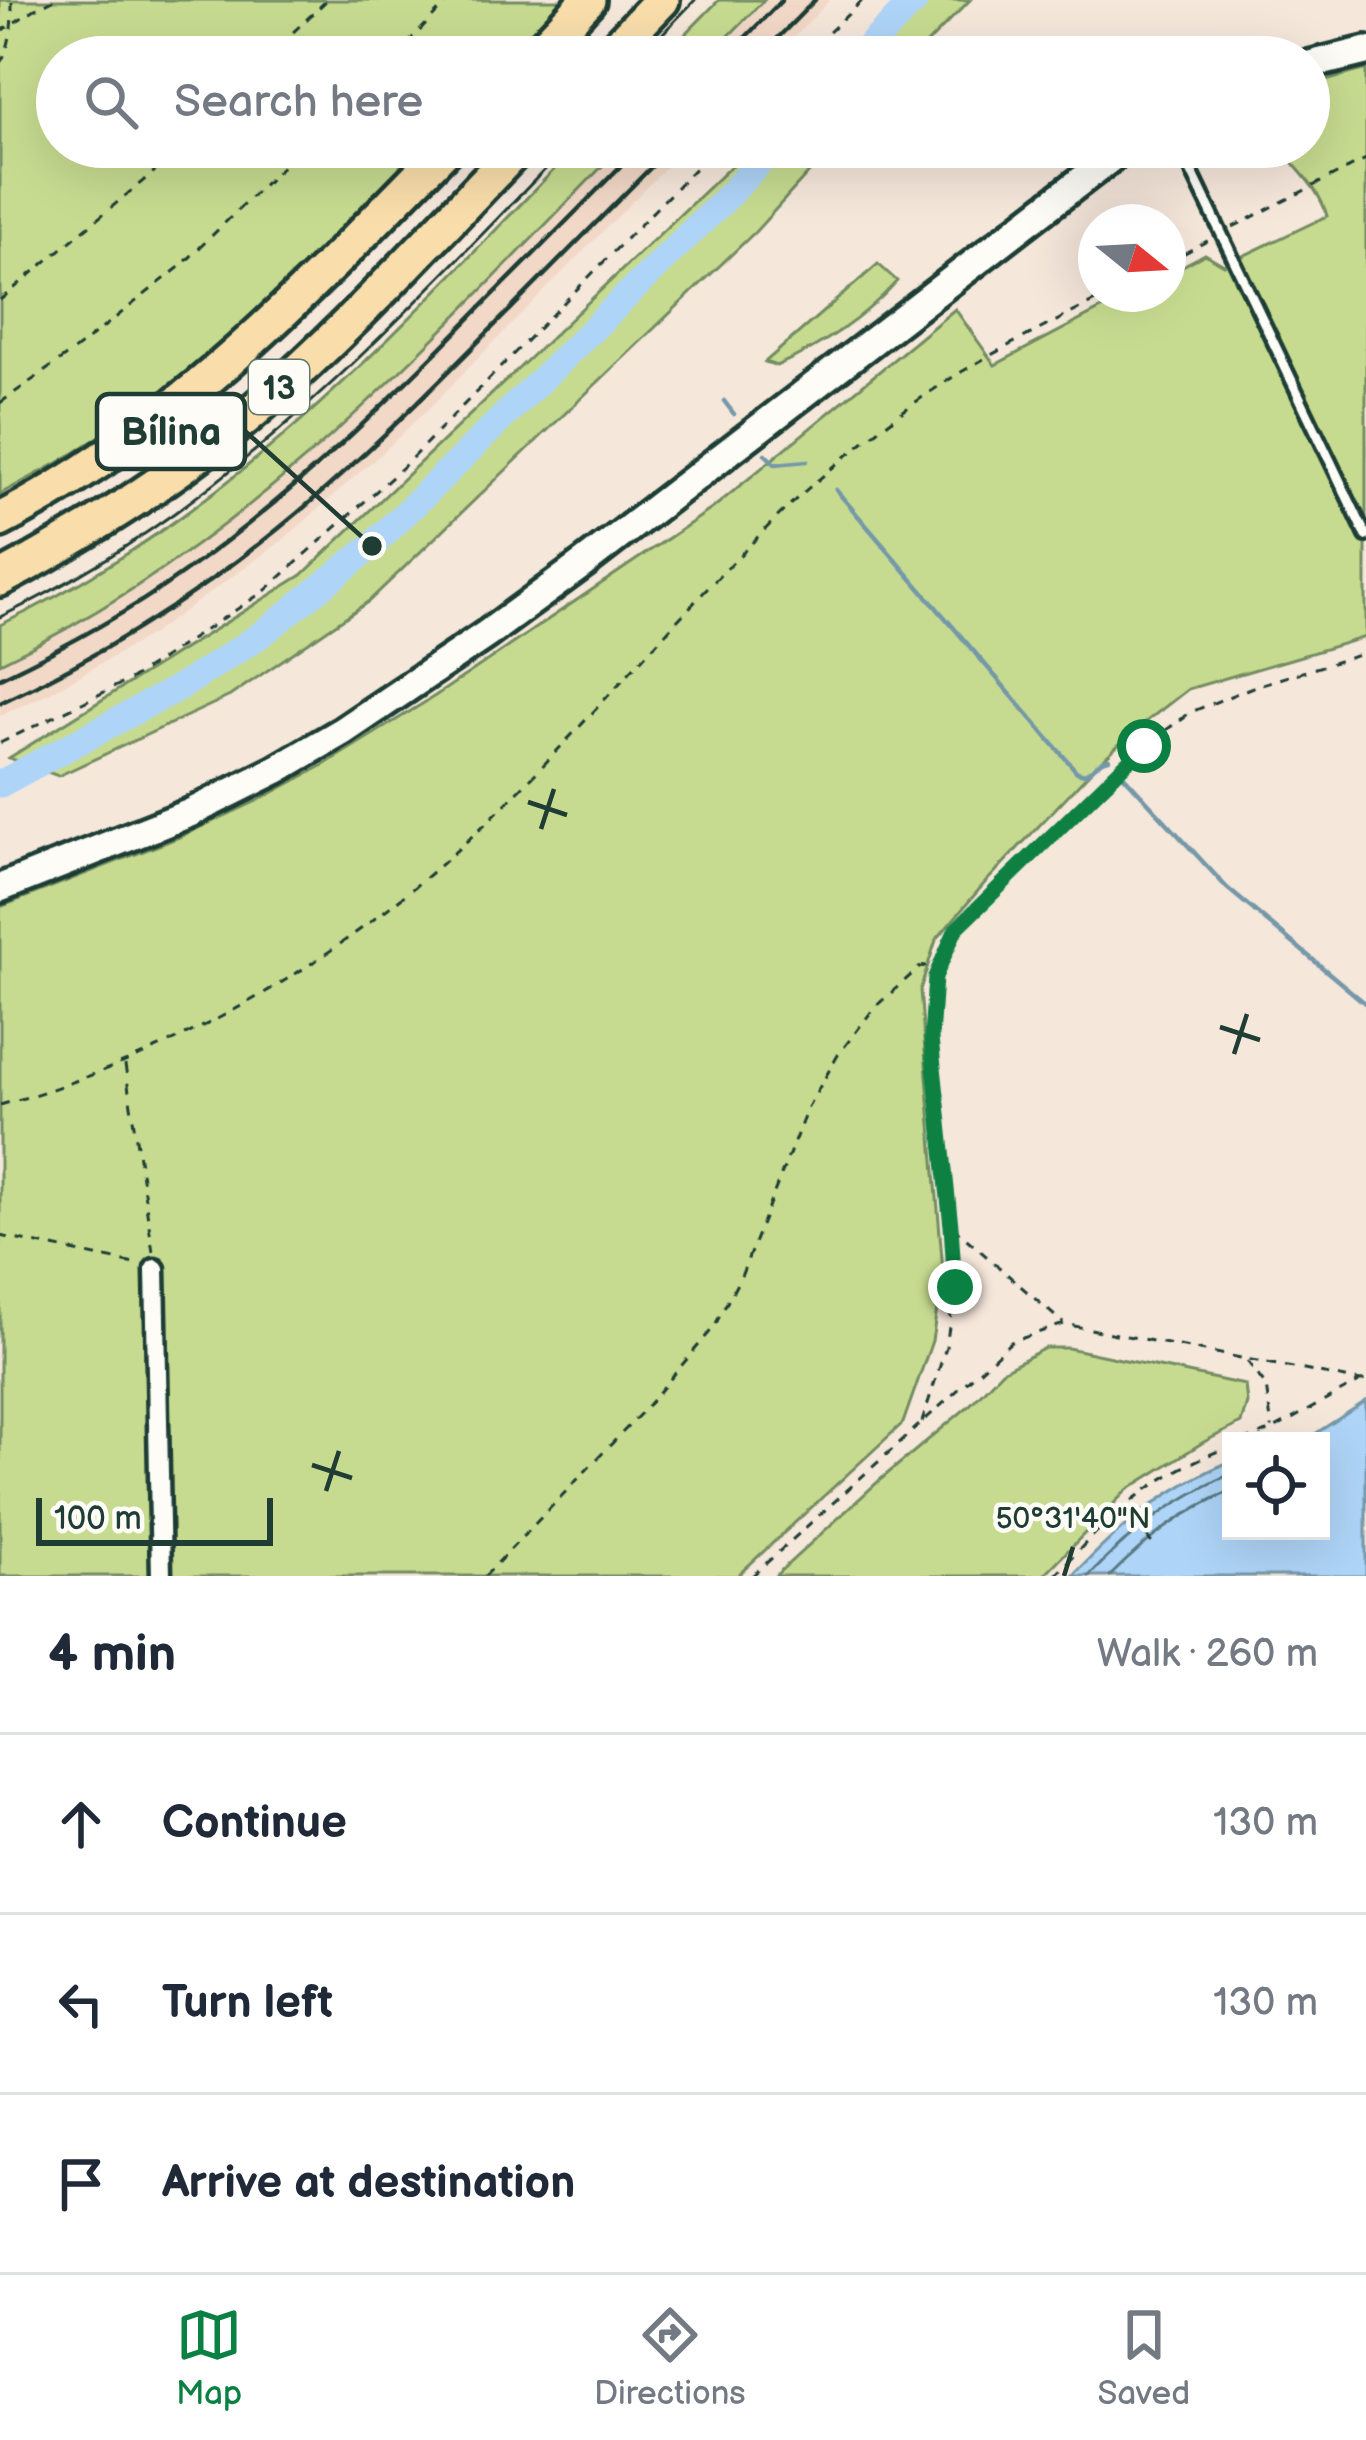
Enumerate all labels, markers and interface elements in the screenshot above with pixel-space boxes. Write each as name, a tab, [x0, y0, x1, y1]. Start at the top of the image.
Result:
search box	[36, 36, 1330, 168]
icon: search	[78, 69, 144, 135]
text: Search here	[174, 75, 423, 130]
north arrow	[1078, 204, 1186, 312]
road number: 13	[249, 360, 309, 414]
callout: Bílina	[97, 394, 245, 469]
text: Bílina	[121, 410, 221, 457]
route start	[1117, 719, 1171, 773]
route end	[928, 1260, 982, 1314]
map controls	[1222, 1432, 1330, 1540]
button: locate	[1222, 1432, 1330, 1540]
scale bar	[36, 1492, 273, 1545]
text: 100 m	[54, 1499, 142, 1539]
text: 50°31'40"N	[995, 1501, 1151, 1537]
text: 4 min	[48, 1624, 176, 1685]
text: Walk · 260 m	[1097, 1631, 1318, 1678]
icon: ahead	[48, 1791, 114, 1857]
text: Continue	[162, 1796, 347, 1851]
text: 130 m	[1213, 1800, 1318, 1847]
icon: left	[48, 1971, 114, 2037]
text: Turn left	[162, 1976, 333, 2031]
text: 130 m	[1213, 1980, 1318, 2027]
icon: arrive	[48, 2151, 114, 2217]
text: Arrive at destination	[162, 2156, 575, 2211]
tab: Map	[176, 2302, 242, 2414]
tab: Directions	[594, 2302, 746, 2414]
tab: Saved	[1097, 2302, 1190, 2414]

